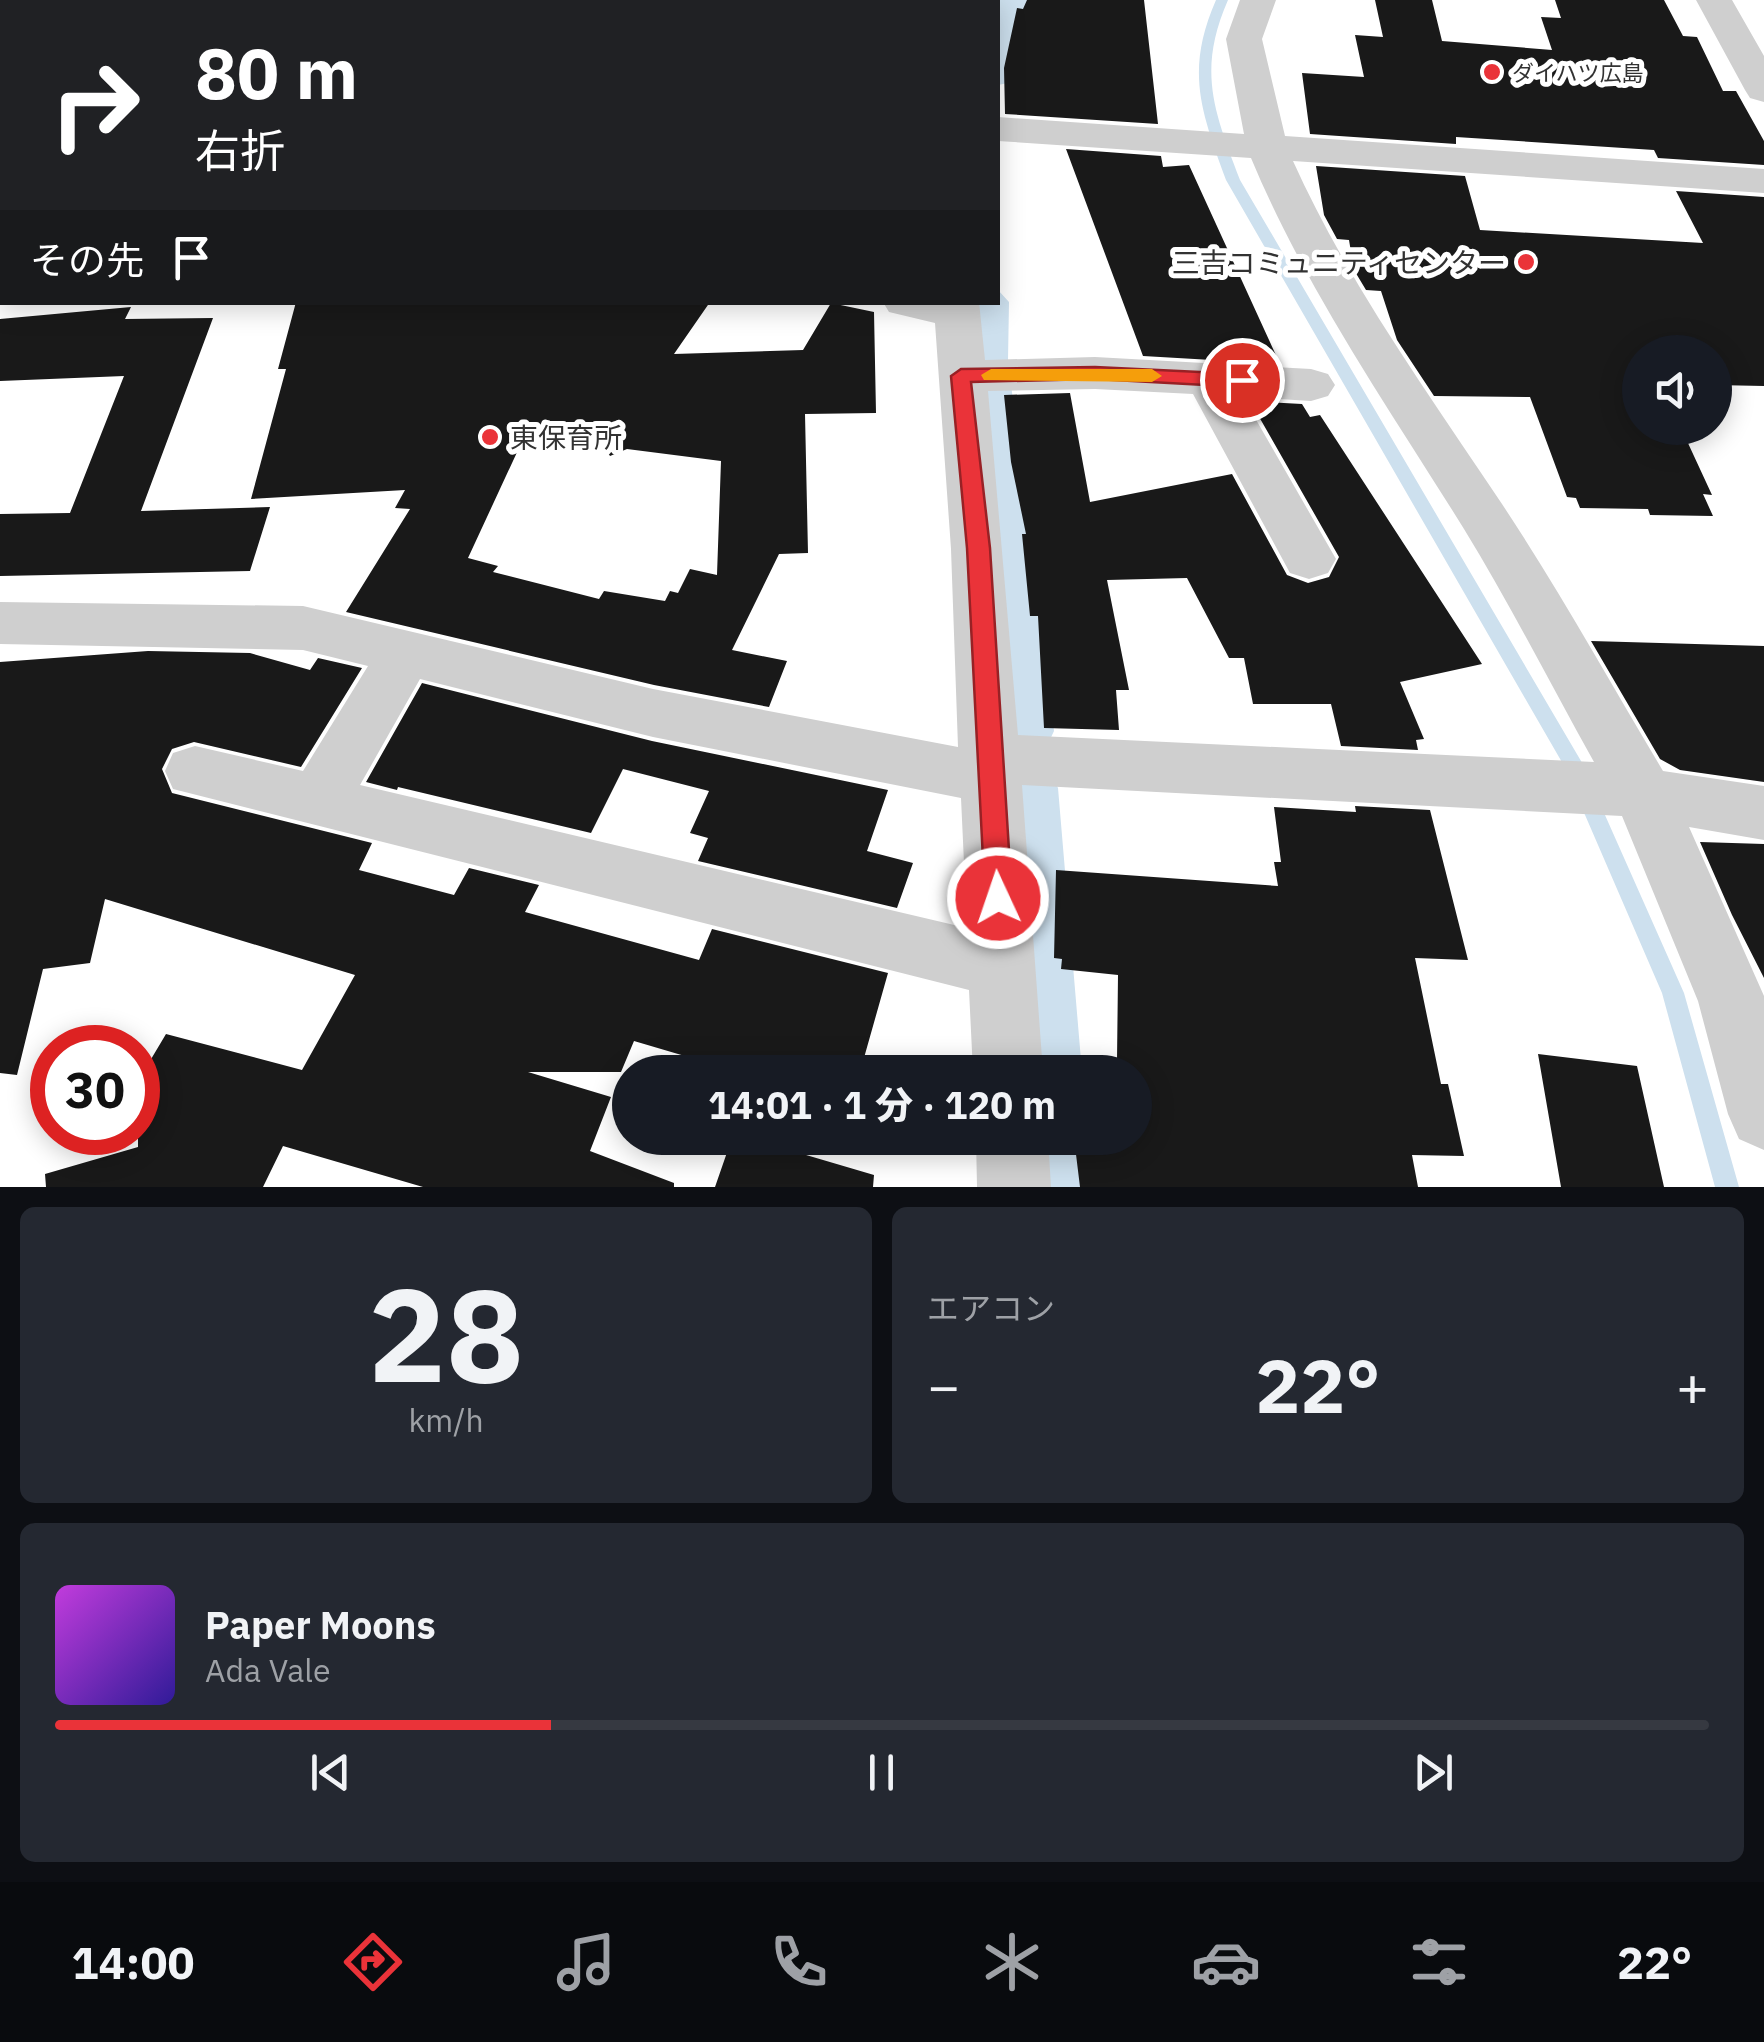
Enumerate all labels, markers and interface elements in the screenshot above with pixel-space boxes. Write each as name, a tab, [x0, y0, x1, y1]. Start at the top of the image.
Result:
text: 80 m	[195, 27, 358, 118]
icon: right	[30, 40, 160, 170]
place label: ダイハツ広島	[1512, 58, 1644, 87]
marker: ダイハツ広島	[1481, 61, 1503, 83]
text: 右折	[195, 121, 285, 179]
icon: arrive	[164, 230, 219, 285]
text: その先	[30, 235, 144, 284]
place label: 三吉コミュニティセンター	[1172, 244, 1506, 281]
marker: 三吉コミュニティセンター	[1515, 251, 1537, 273]
map controls	[1622, 335, 1732, 445]
button: sound	[1622, 335, 1732, 445]
pin	[1200, 338, 1285, 423]
icon: arrive	[1215, 353, 1270, 408]
place label: 東保育所	[510, 419, 622, 456]
marker: 東保育所	[479, 426, 501, 448]
position arrow	[946, 846, 1050, 950]
speed limit sign: 30	[30, 1025, 160, 1155]
text: 14:01 · 1 分 · 120 m	[708, 1080, 1056, 1129]
text: 28	[368, 1249, 524, 1418]
text: エアコン	[927, 1287, 1055, 1329]
text: 22°	[1255, 1336, 1381, 1434]
text: −	[927, 1350, 960, 1421]
text: +	[1676, 1350, 1709, 1421]
text: km/h	[408, 1399, 484, 1441]
text: Paper Moons	[205, 1600, 436, 1649]
text: Ada Vale	[205, 1649, 331, 1691]
icon: previous	[303, 1745, 358, 1800]
icon: pause	[854, 1745, 909, 1800]
icon: next	[1406, 1745, 1461, 1800]
icon: directions	[338, 1927, 408, 1997]
icon: music	[551, 1927, 621, 1997]
icon: phone	[764, 1927, 834, 1997]
icon: climate	[977, 1927, 1047, 1997]
icon: car	[1191, 1927, 1261, 1997]
icon: filters	[1404, 1927, 1474, 1997]
text: 14:00	[72, 1933, 194, 1991]
text: 22°	[1617, 1933, 1692, 1991]

